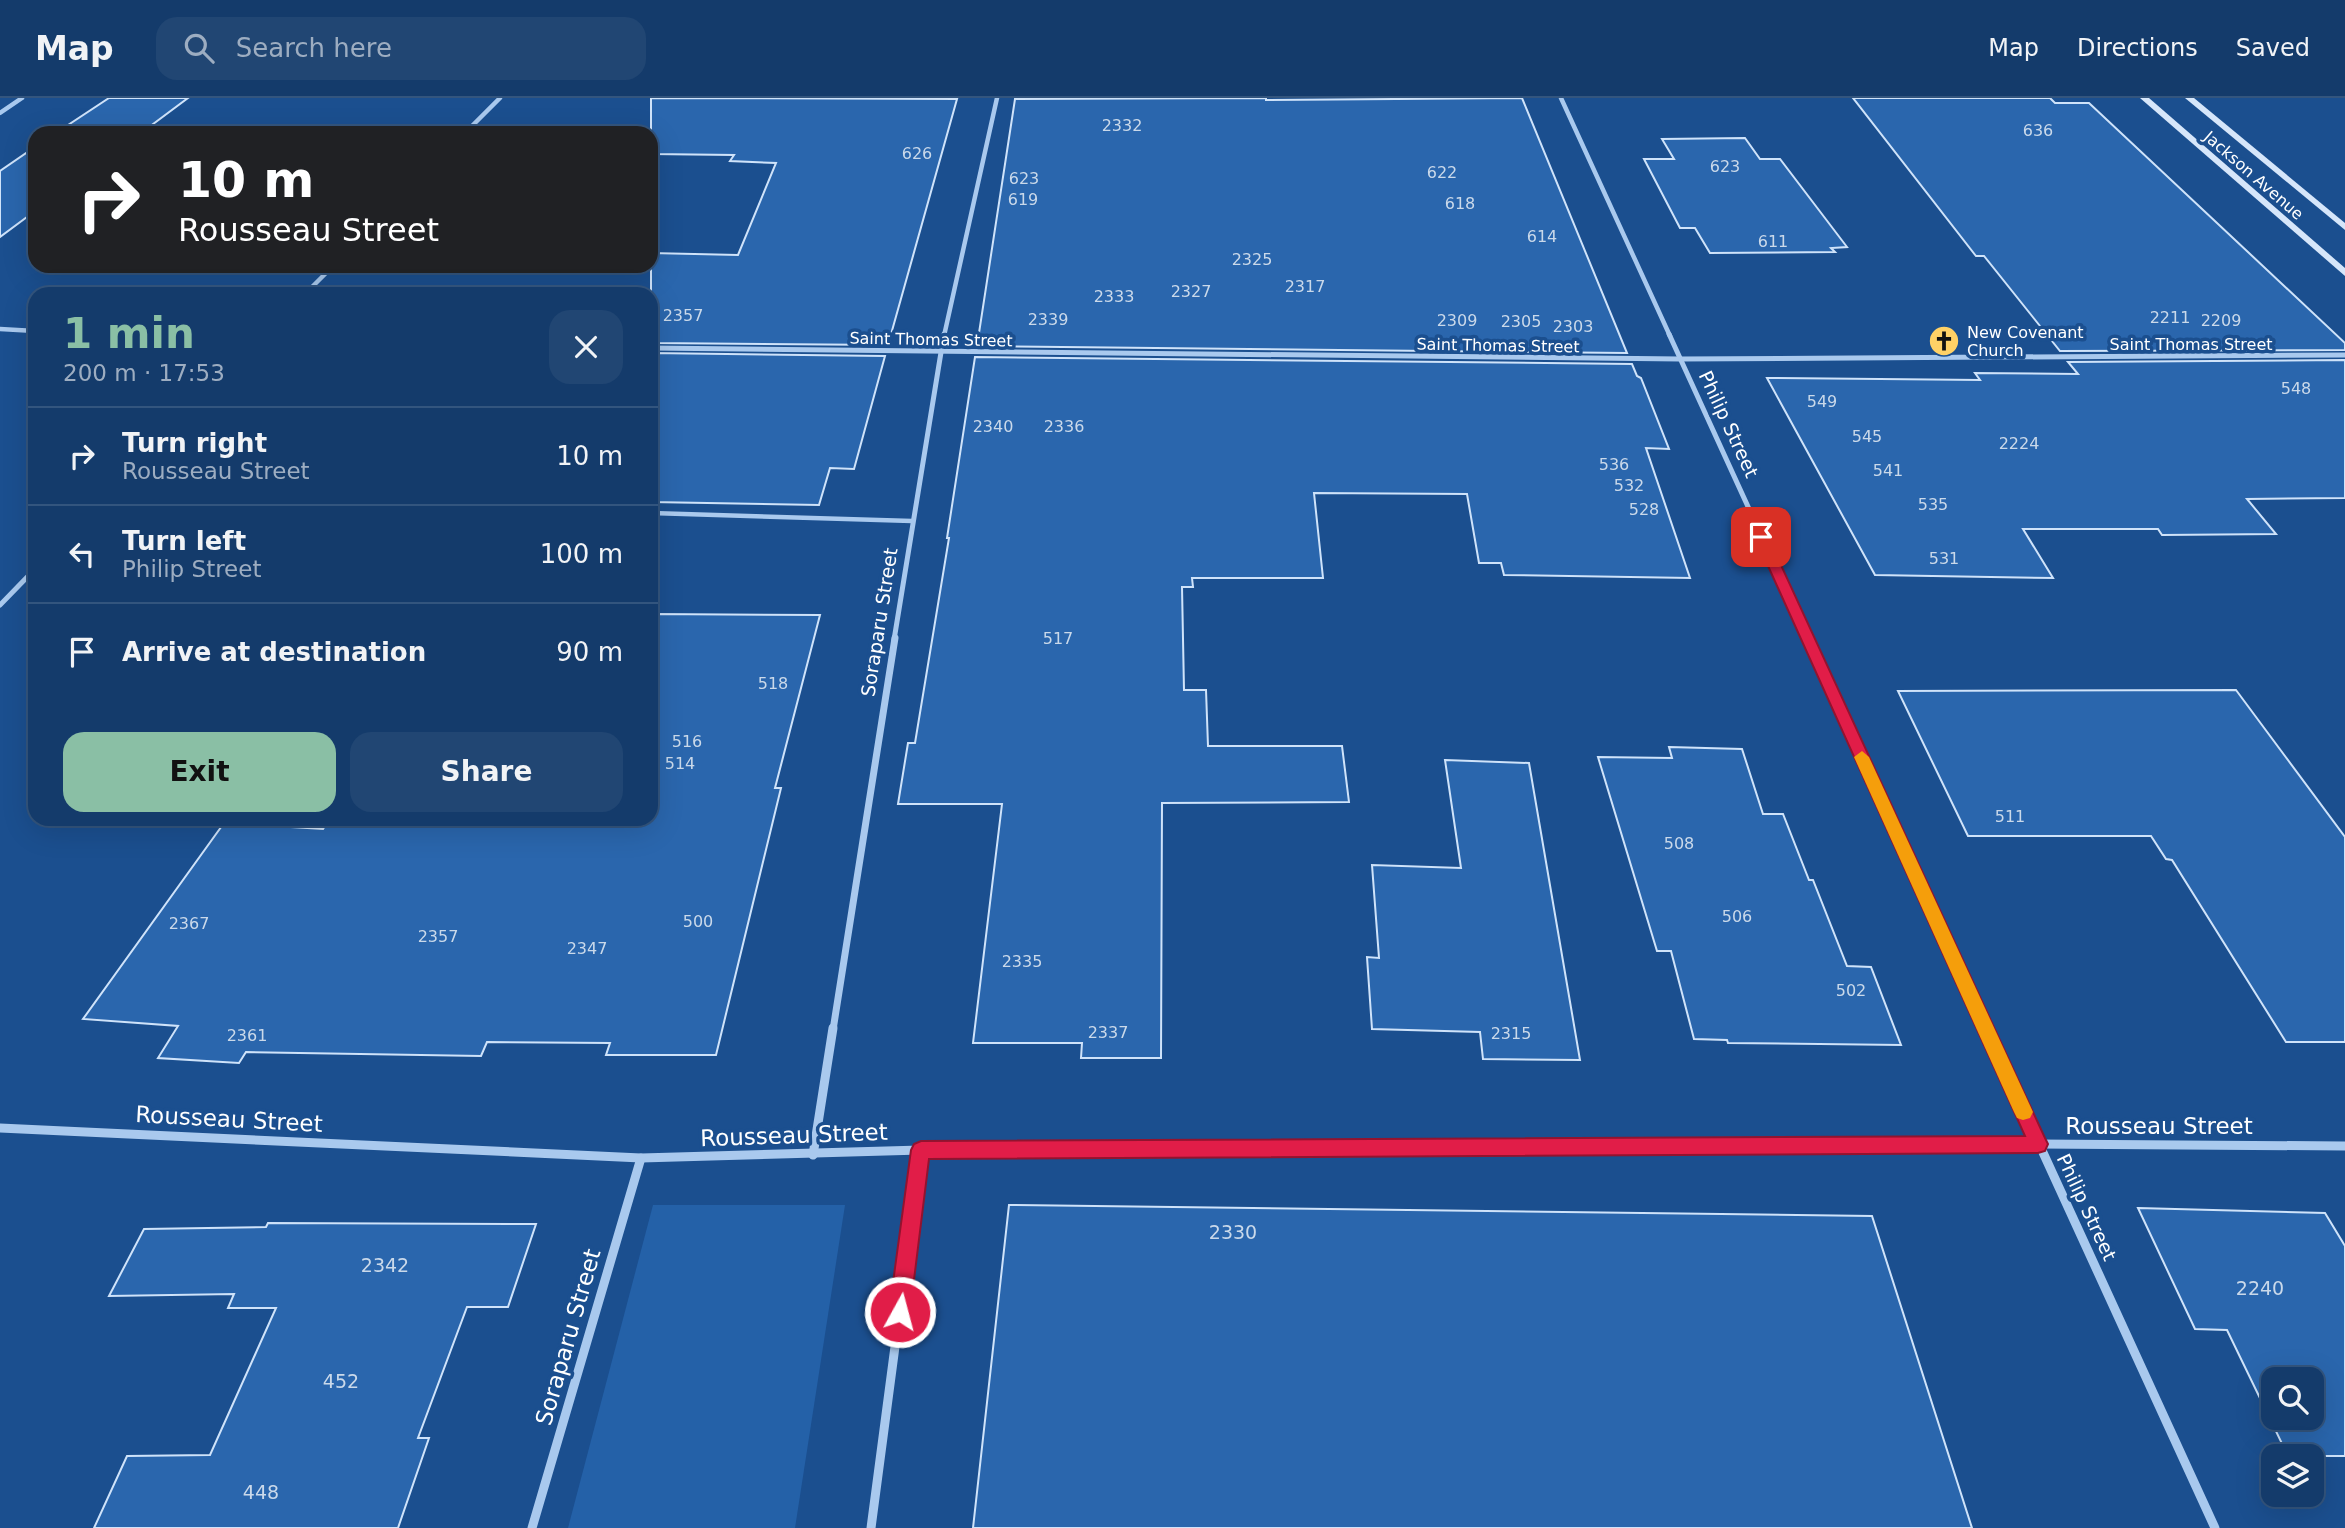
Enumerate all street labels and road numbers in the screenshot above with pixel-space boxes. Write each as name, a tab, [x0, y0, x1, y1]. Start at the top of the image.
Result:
street label: Jackson Avenue	[2199, 126, 2307, 224]
street label: Saint Thomas Street	[849, 329, 1013, 350]
street label: Saint Thomas Street	[1416, 335, 1580, 356]
street label: Saint Thomas Street	[2109, 335, 2273, 354]
street label: Philip Street	[1695, 367, 1763, 481]
street label: Soraparu Street	[856, 546, 902, 698]
street label: Rousseau Street	[135, 1101, 323, 1137]
street label: Rousseau Street	[2065, 1113, 2253, 1139]
street label: Rousseau Street	[700, 1119, 888, 1151]
street label: Philip Street	[2053, 1150, 2121, 1264]
street label: Soraparu Street	[530, 1246, 606, 1428]

